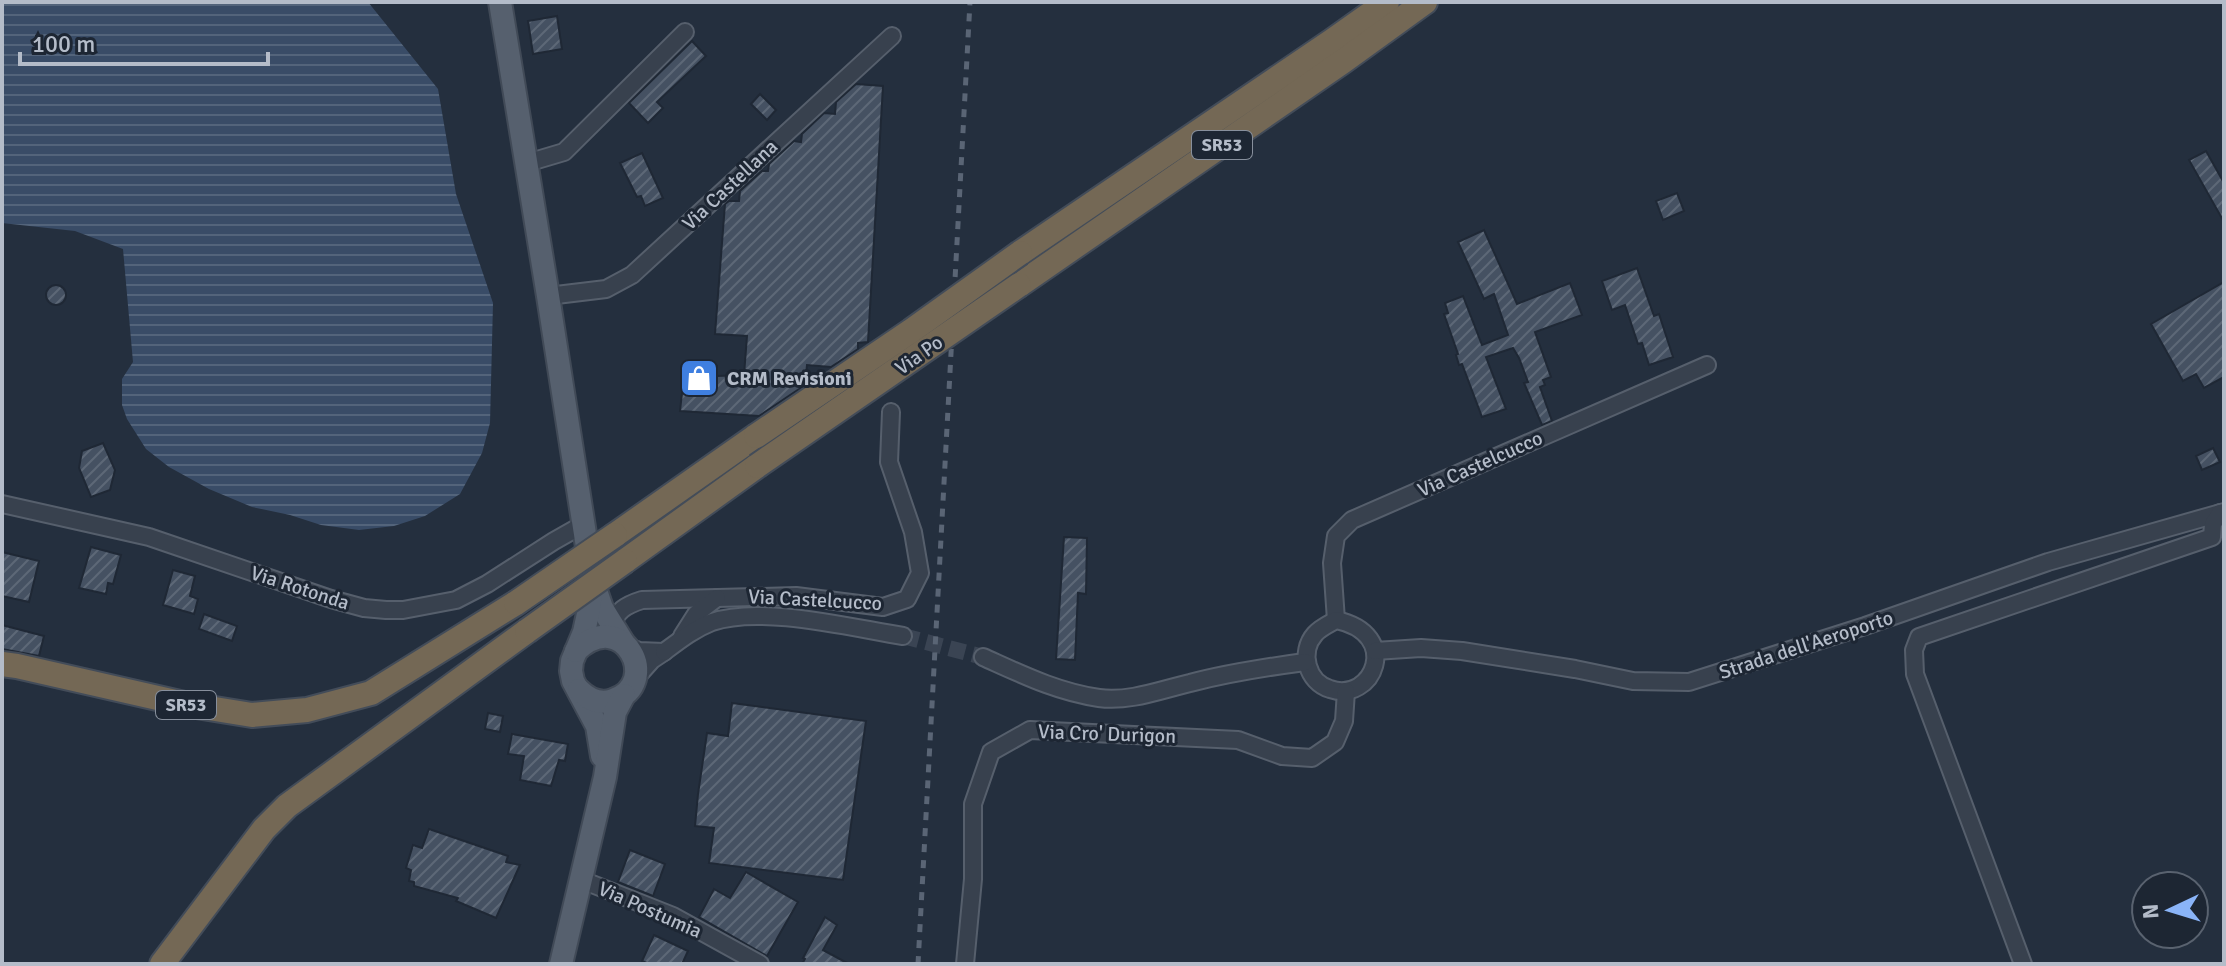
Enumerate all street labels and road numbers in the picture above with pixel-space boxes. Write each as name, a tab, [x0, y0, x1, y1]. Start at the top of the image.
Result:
road number: SR53	[1192, 131, 1252, 159]
street label: Via Castellana	[677, 134, 783, 236]
street label: Via Po	[890, 330, 948, 380]
street label: Via Castelcucco	[1414, 425, 1546, 503]
street label: Via Rotonda	[247, 560, 353, 616]
street label: Via Castelcucco	[747, 584, 883, 616]
street label: Strada dell'Aeroporto	[1716, 605, 1896, 685]
road number: SR53	[156, 691, 216, 719]
street label: Via Cro' Durigon	[1037, 719, 1177, 749]
street label: Via Postumia	[594, 876, 706, 944]

